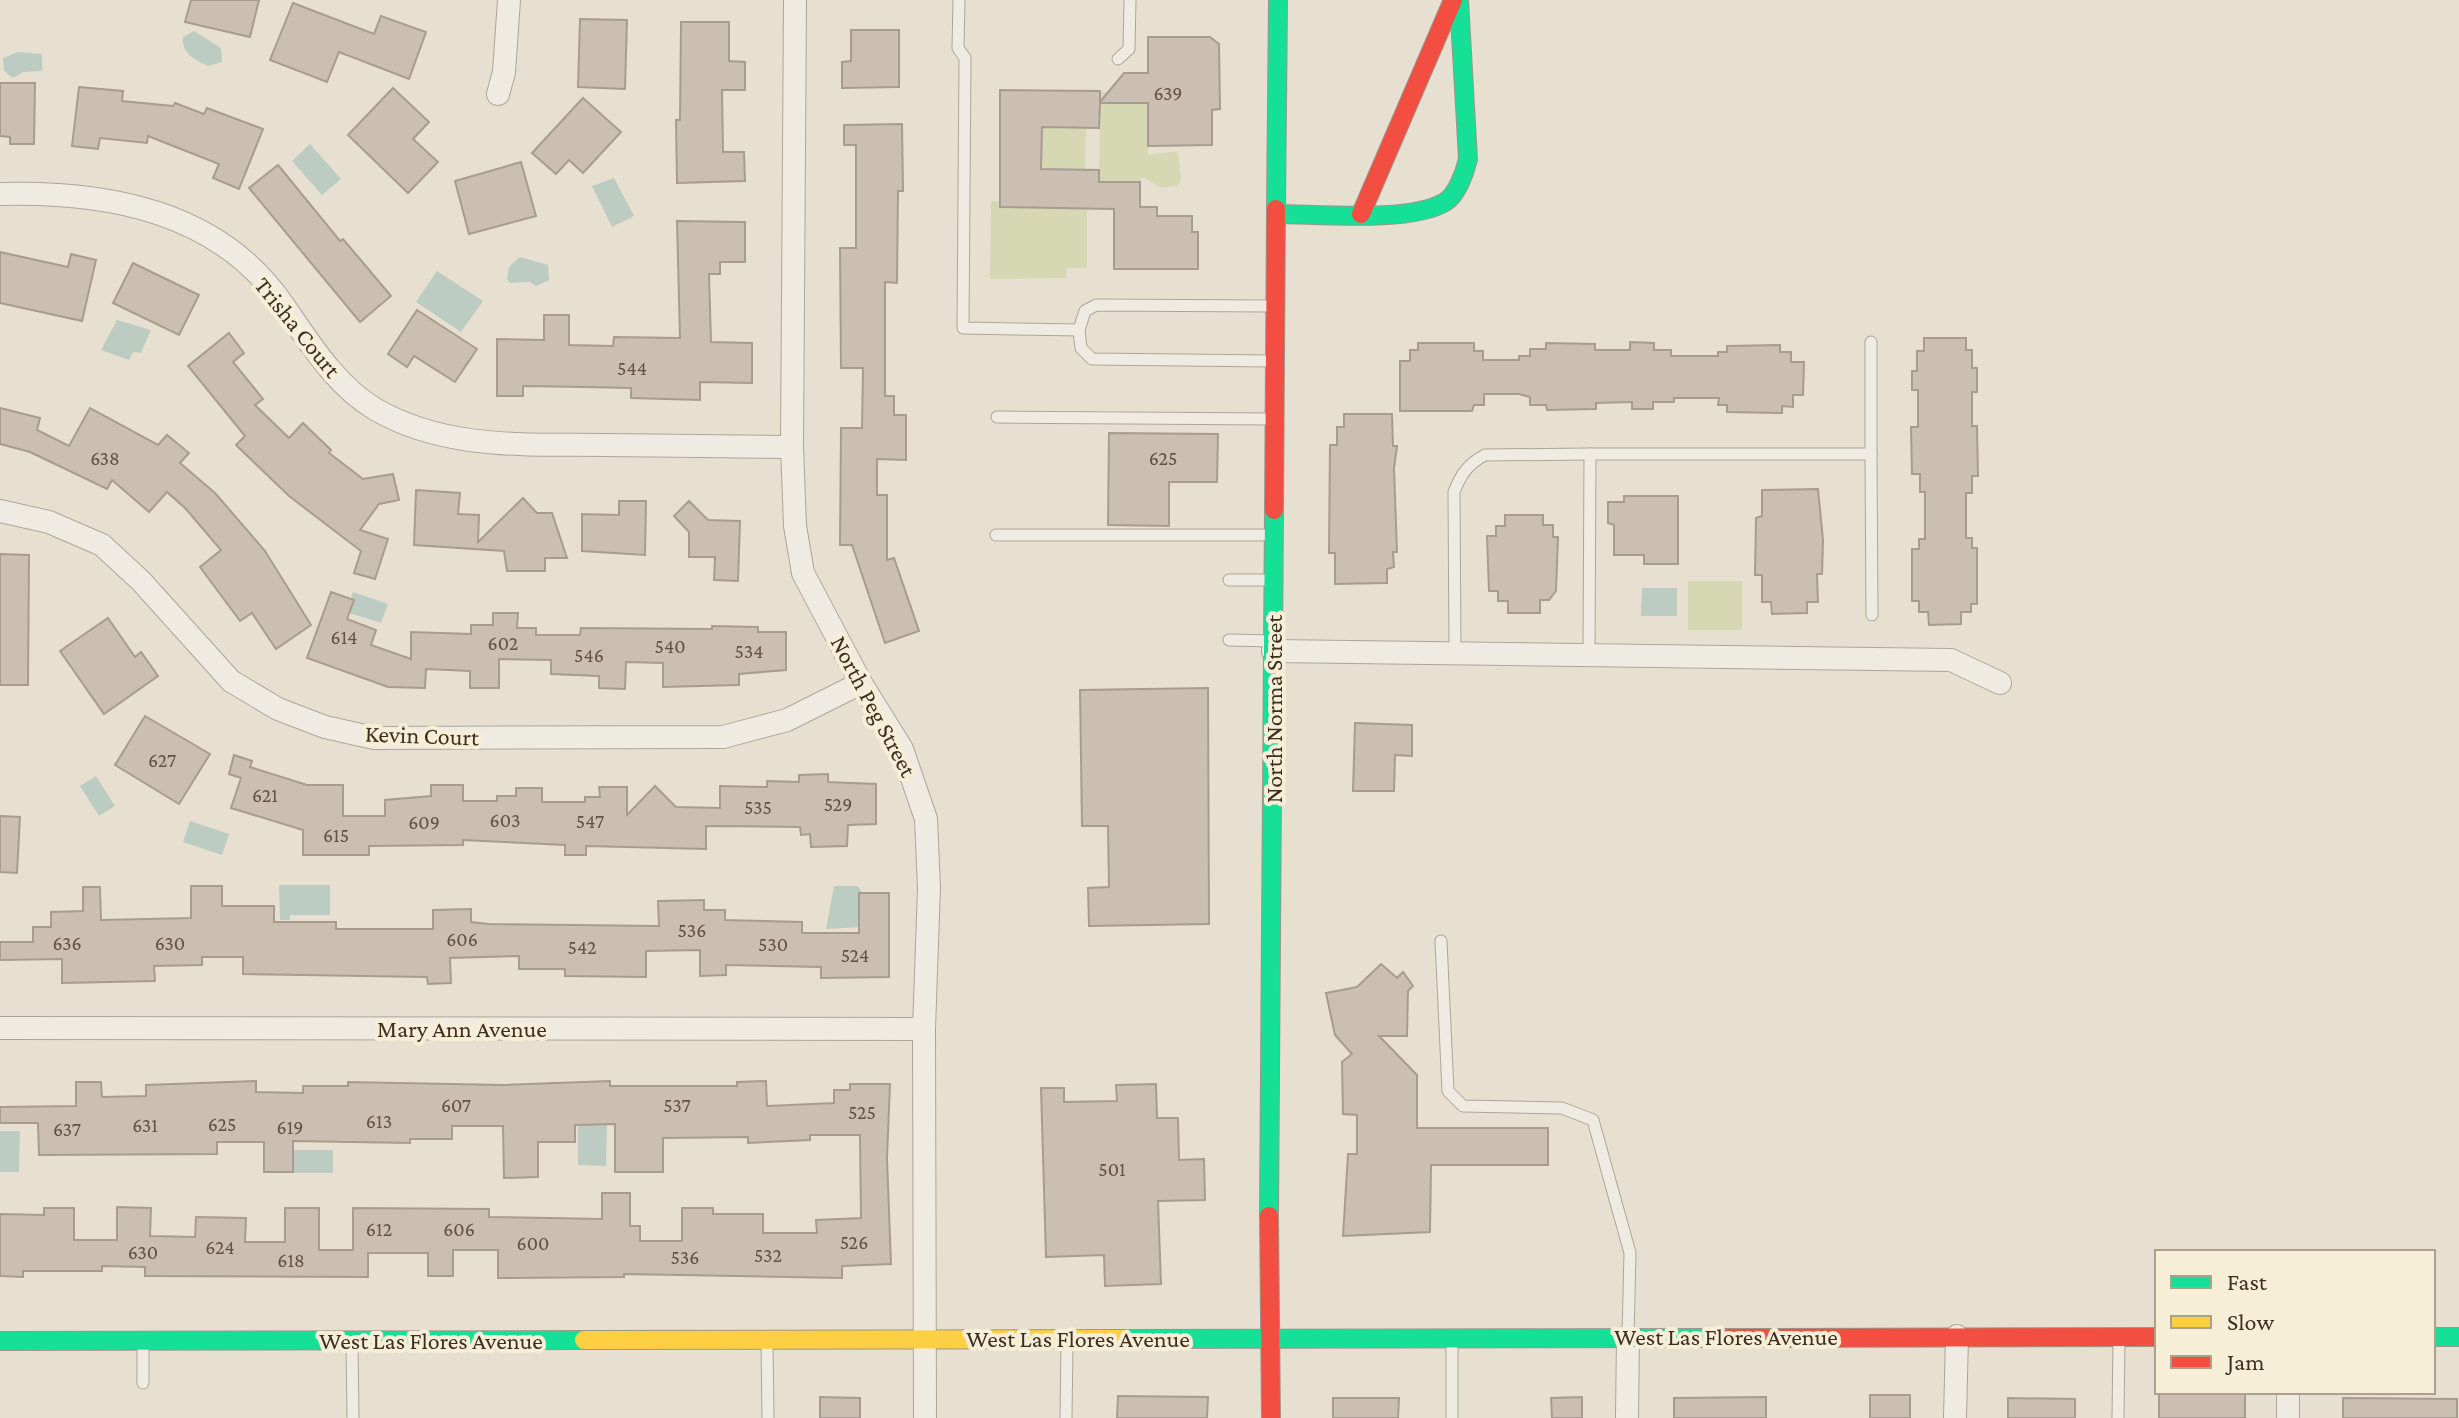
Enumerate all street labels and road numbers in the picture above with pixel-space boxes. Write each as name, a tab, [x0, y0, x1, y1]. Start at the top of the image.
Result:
street label: Trisha Court	[249, 272, 347, 383]
street label: North Norma Street	[1260, 614, 1287, 803]
street label: North Peg Street	[825, 631, 923, 782]
street label: Kevin Court	[365, 720, 480, 751]
street label: Mary Ann Avenue	[377, 1015, 547, 1042]
street label: West Las Flores Avenue	[1614, 1323, 1838, 1350]
street label: West Las Flores Avenue	[966, 1325, 1190, 1352]
street label: West Las Flores Avenue	[319, 1327, 543, 1354]

